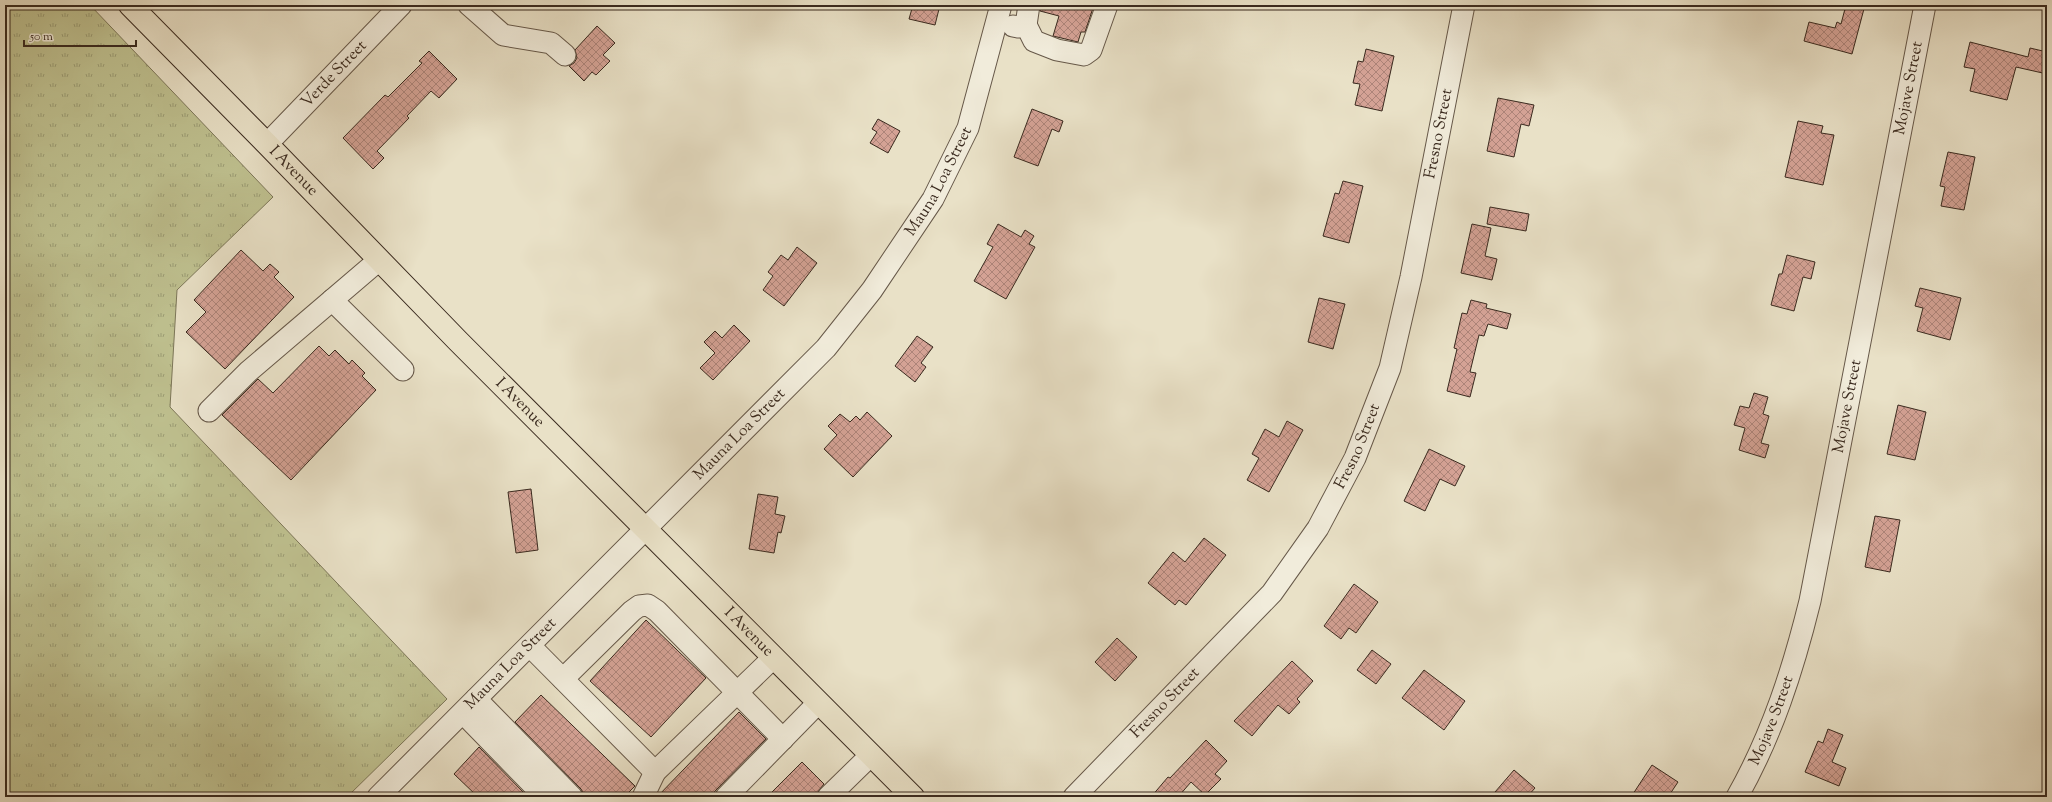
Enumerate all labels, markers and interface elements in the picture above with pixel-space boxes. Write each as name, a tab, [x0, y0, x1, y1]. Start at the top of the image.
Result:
scale bar	[24, 22, 136, 48]
text: 50 m	[29, 28, 53, 46]
street label: Verde Street	[296, 35, 373, 113]
street label: Mojave Street	[1889, 39, 1929, 137]
street label: Fresno Street	[1419, 86, 1459, 181]
street label: Mauna Loa Street	[900, 122, 979, 241]
street label: I Avenue	[263, 141, 323, 201]
street label: Mojave Street	[1827, 357, 1868, 455]
street label: I Avenue	[490, 373, 550, 433]
street label: Mauna Loa Street	[688, 383, 791, 486]
street label: Fresno Street	[1329, 400, 1387, 493]
street label: I Avenue	[719, 602, 779, 662]
street label: Mauna Loa Street	[460, 612, 562, 715]
street label: Fresno Street	[1125, 662, 1206, 744]
street label: Mojave Street	[1744, 672, 1800, 769]

